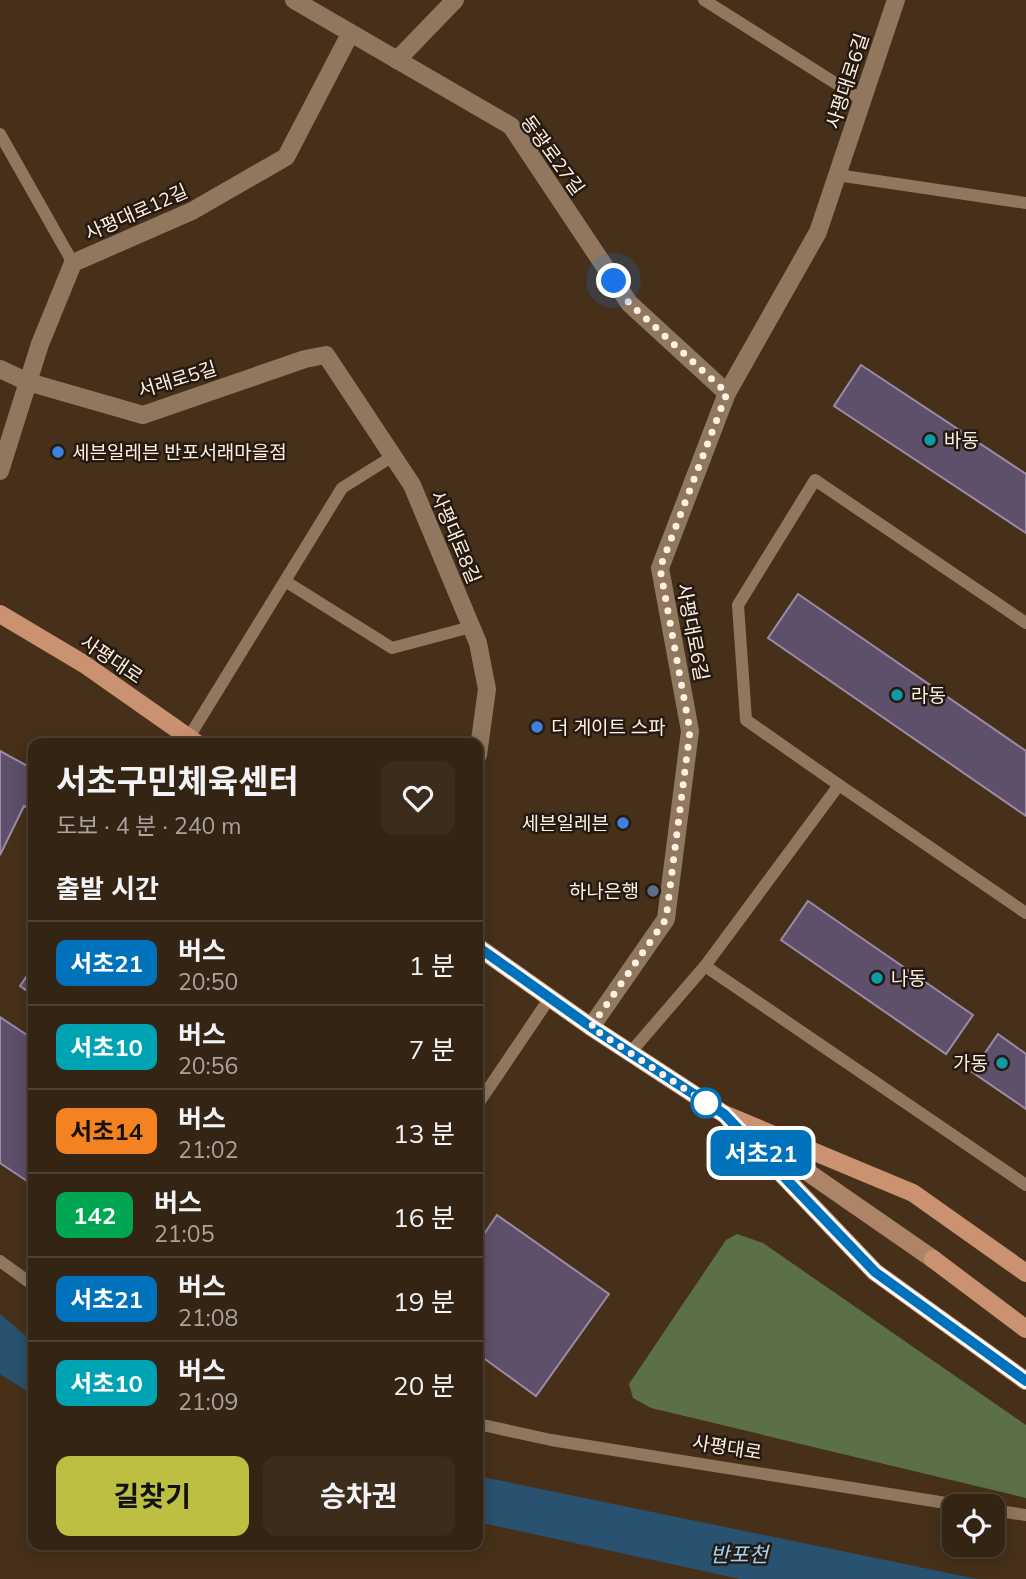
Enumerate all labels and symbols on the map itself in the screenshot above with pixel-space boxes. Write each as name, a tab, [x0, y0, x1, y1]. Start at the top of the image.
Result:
street label: 사평대로6길	[820, 30, 874, 132]
street label: 동광로27길	[516, 110, 590, 200]
street label: 사평대로12길	[81, 179, 191, 245]
your location	[596, 263, 631, 298]
street label: 서래로5길	[135, 356, 219, 402]
place label: 바동	[944, 428, 979, 452]
marker: 바동	[922, 432, 938, 448]
place label: 세븐일레븐 반포서래마을점	[72, 440, 287, 464]
marker: 세븐일레븐 반포서래마을점	[50, 444, 66, 460]
street label: 사평대로8길	[426, 487, 486, 587]
street label: 사평대로6길	[672, 581, 714, 683]
street label: 사평대로	[76, 630, 148, 688]
place label: 라동	[911, 683, 946, 707]
marker: 라동	[889, 687, 905, 703]
place label: 더 게이트 스파	[551, 715, 666, 739]
marker: 더 게이트 스파	[529, 719, 545, 735]
place label: 세븐일레븐	[522, 811, 609, 835]
marker: 세븐일레븐	[615, 815, 631, 831]
place label: 하나은행	[569, 879, 639, 903]
marker: 하나은행	[645, 883, 661, 899]
place label: 나동	[891, 966, 926, 990]
marker: 나동	[869, 970, 885, 986]
place label: 가동	[953, 1051, 988, 1075]
marker: 가동	[994, 1055, 1010, 1071]
unlabelled marker	[691, 1088, 721, 1118]
line badge: 서초21	[712, 1130, 810, 1176]
street label: 사평대로	[691, 1430, 763, 1464]
water label: 반포천	[710, 1541, 771, 1567]

